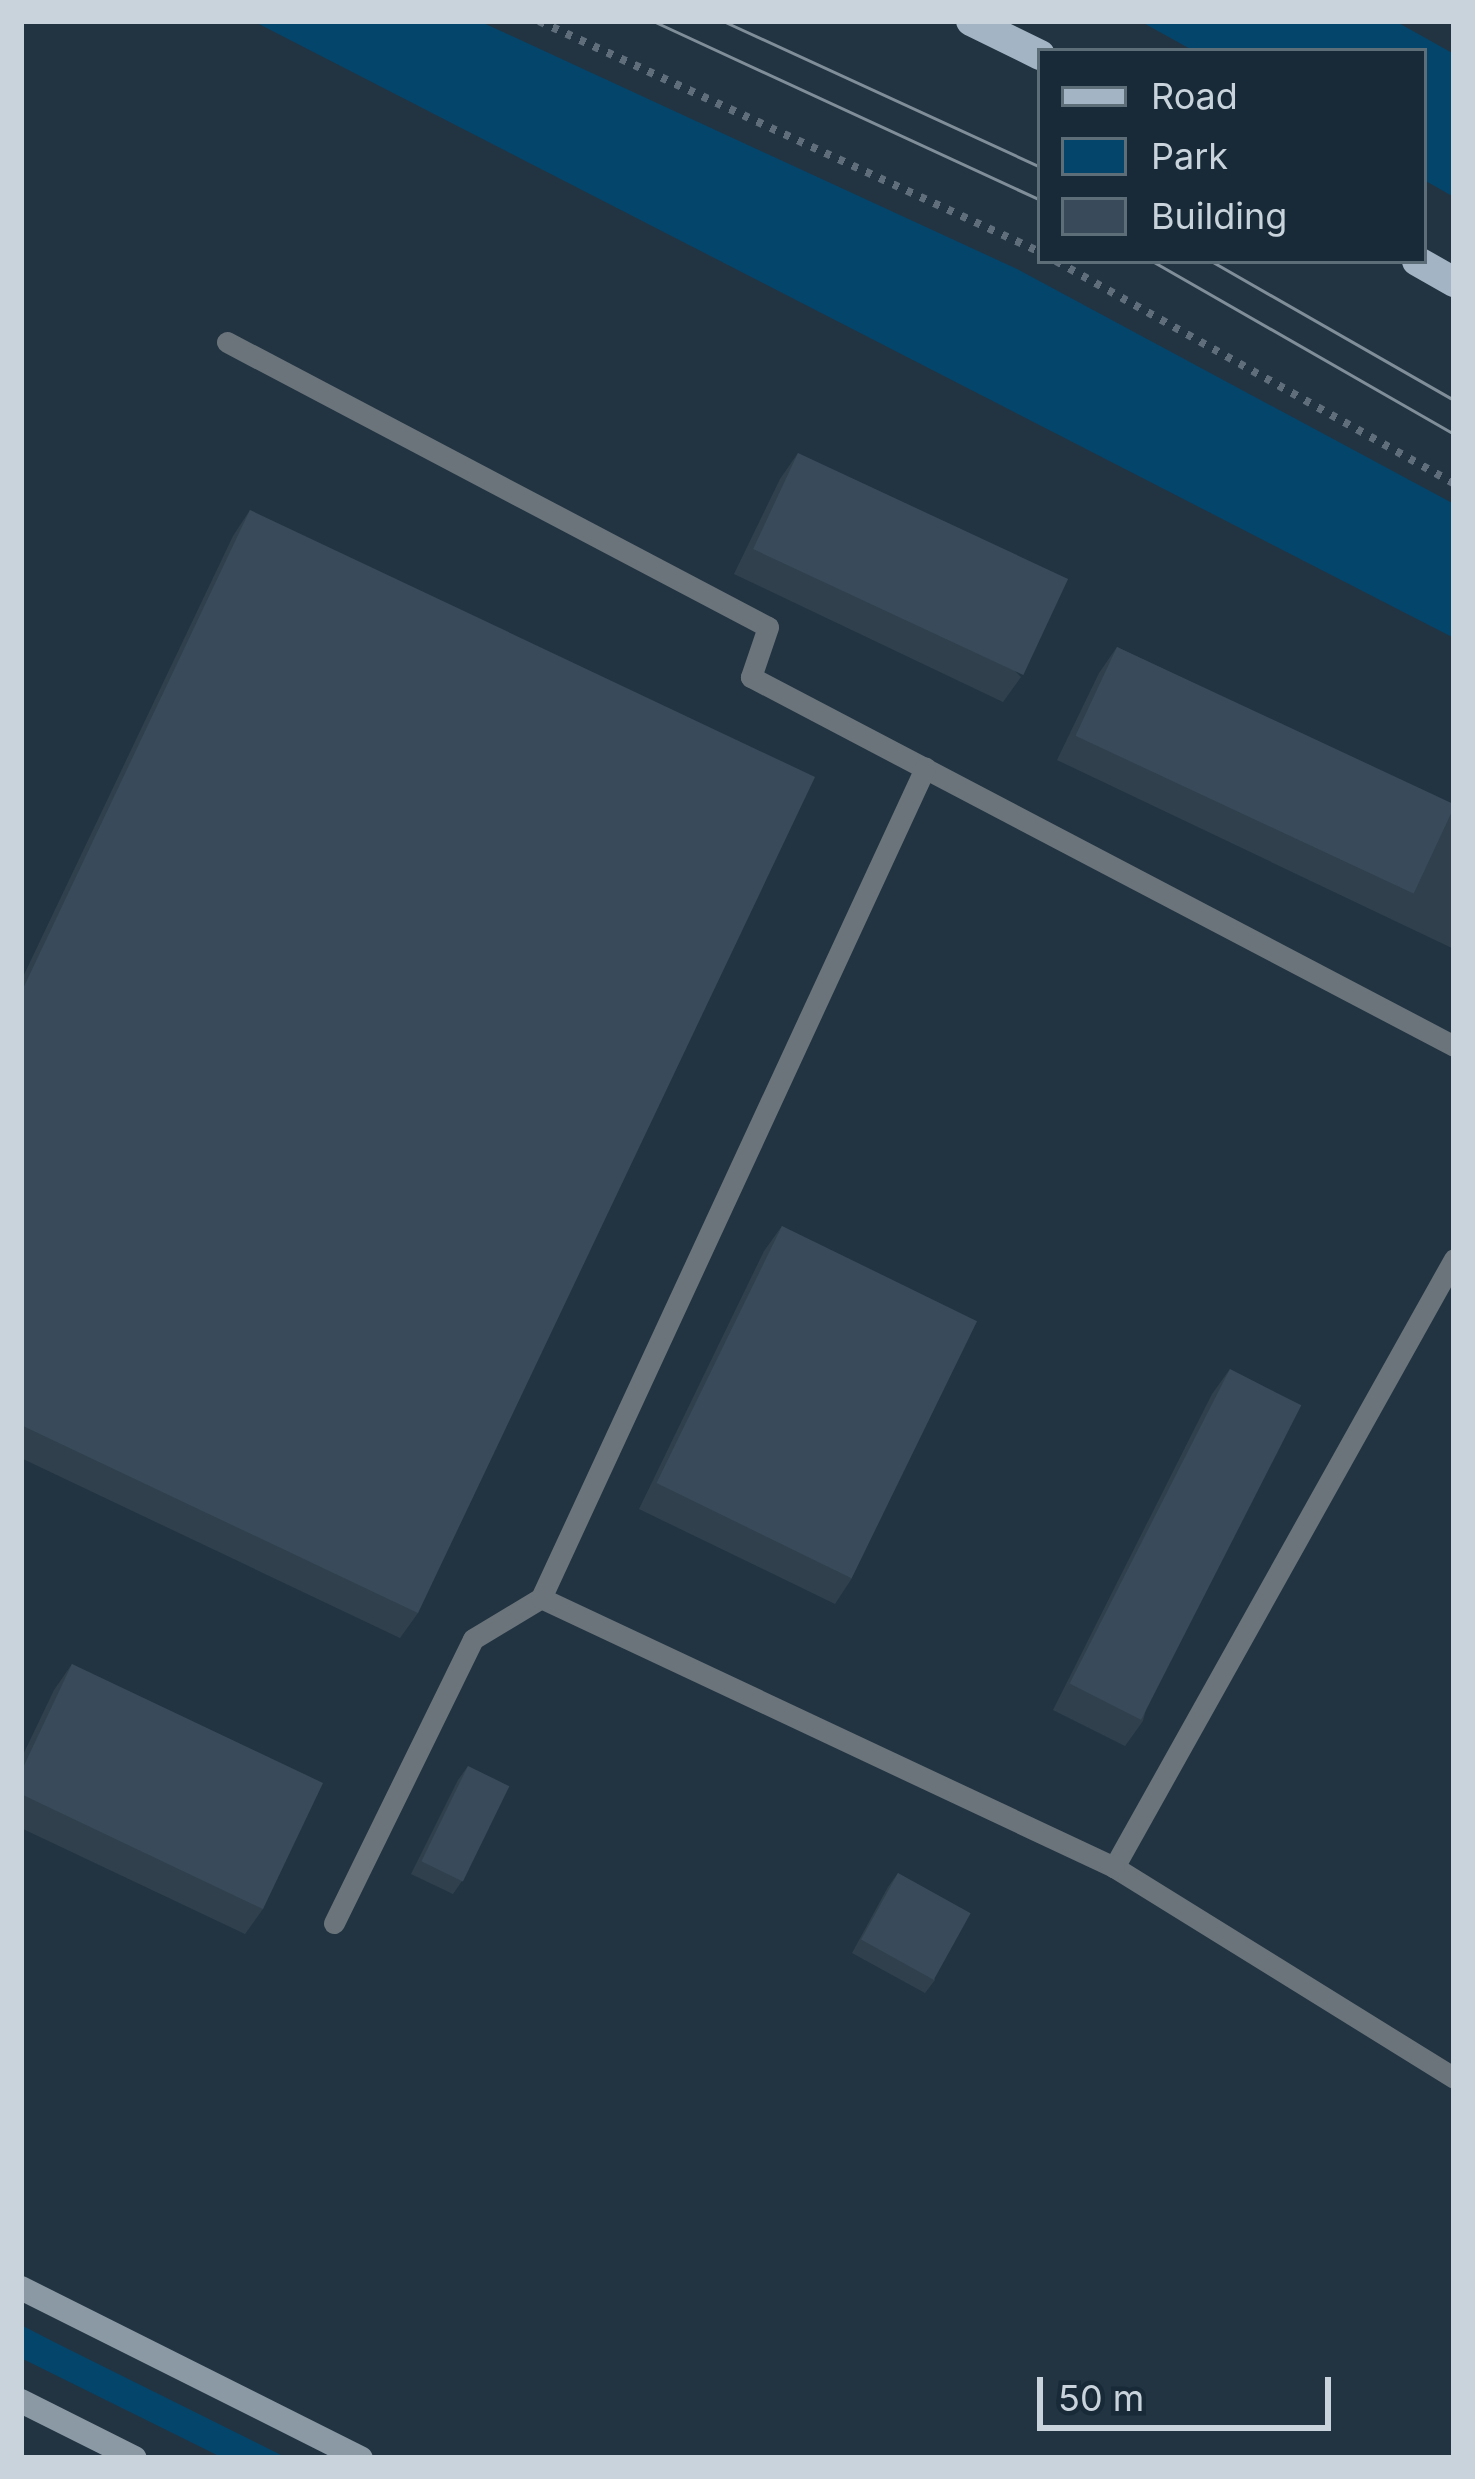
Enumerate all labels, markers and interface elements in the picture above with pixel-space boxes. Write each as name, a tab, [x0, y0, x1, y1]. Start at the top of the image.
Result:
legend	[1037, 48, 1427, 264]
text: Road	[1151, 74, 1238, 118]
text: Park	[1151, 134, 1228, 178]
text: Building	[1151, 194, 1287, 238]
scale bar	[1043, 2353, 1337, 2427]
text: 50 m	[1058, 2376, 1144, 2420]

